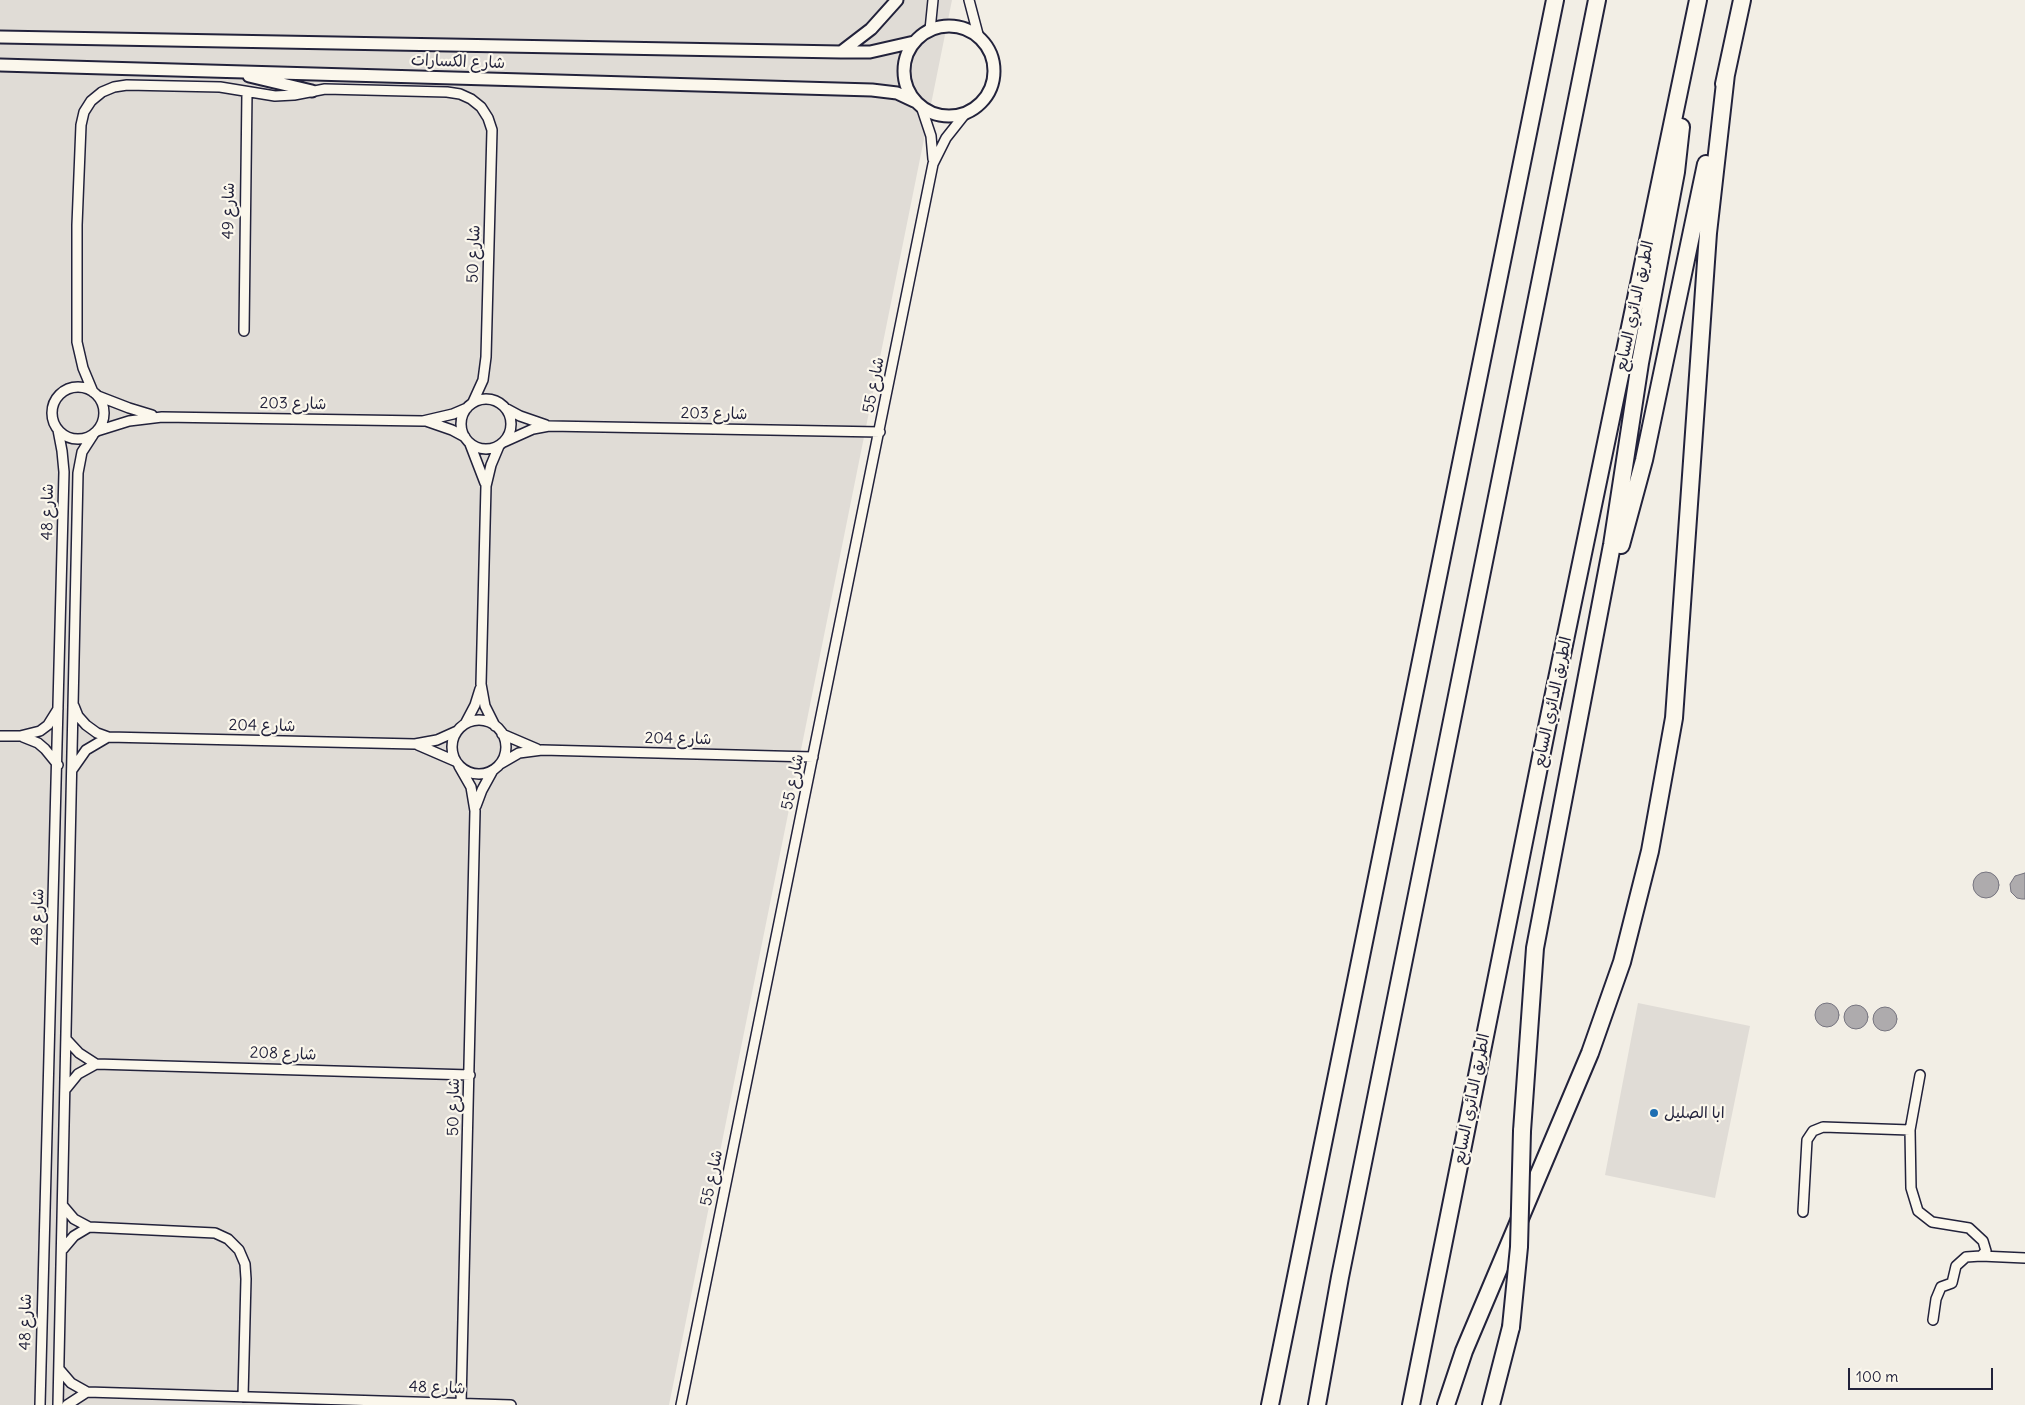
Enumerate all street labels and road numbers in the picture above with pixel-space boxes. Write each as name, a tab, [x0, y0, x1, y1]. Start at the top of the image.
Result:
street label: شارع الكسارات	[411, 51, 505, 73]
street label: شارع 49	[219, 182, 239, 240]
street label: شارع 50	[463, 225, 485, 283]
street label: الطريق الدائري السابع	[1612, 239, 1658, 373]
street label: شارع 55	[859, 355, 889, 415]
street label: شارع 203	[259, 394, 327, 414]
street label: شارع 203	[680, 404, 748, 424]
street label: شارع 48	[38, 483, 58, 541]
street label: الطريق الدائري السابع	[1530, 635, 1576, 769]
street label: شارع 204	[228, 716, 296, 736]
street label: شارع 204	[644, 729, 712, 749]
street label: شارع 55	[778, 752, 808, 812]
street label: شارع 48	[27, 888, 49, 946]
street label: الطريق الدائري السابع	[1450, 1032, 1494, 1166]
street label: شارع 208	[249, 1043, 317, 1065]
street label: شارع 50	[444, 1078, 464, 1136]
street label: شارع 55	[697, 1148, 727, 1208]
street label: شارع 48	[16, 1293, 36, 1351]
street label: شارع 48	[408, 1377, 466, 1399]

